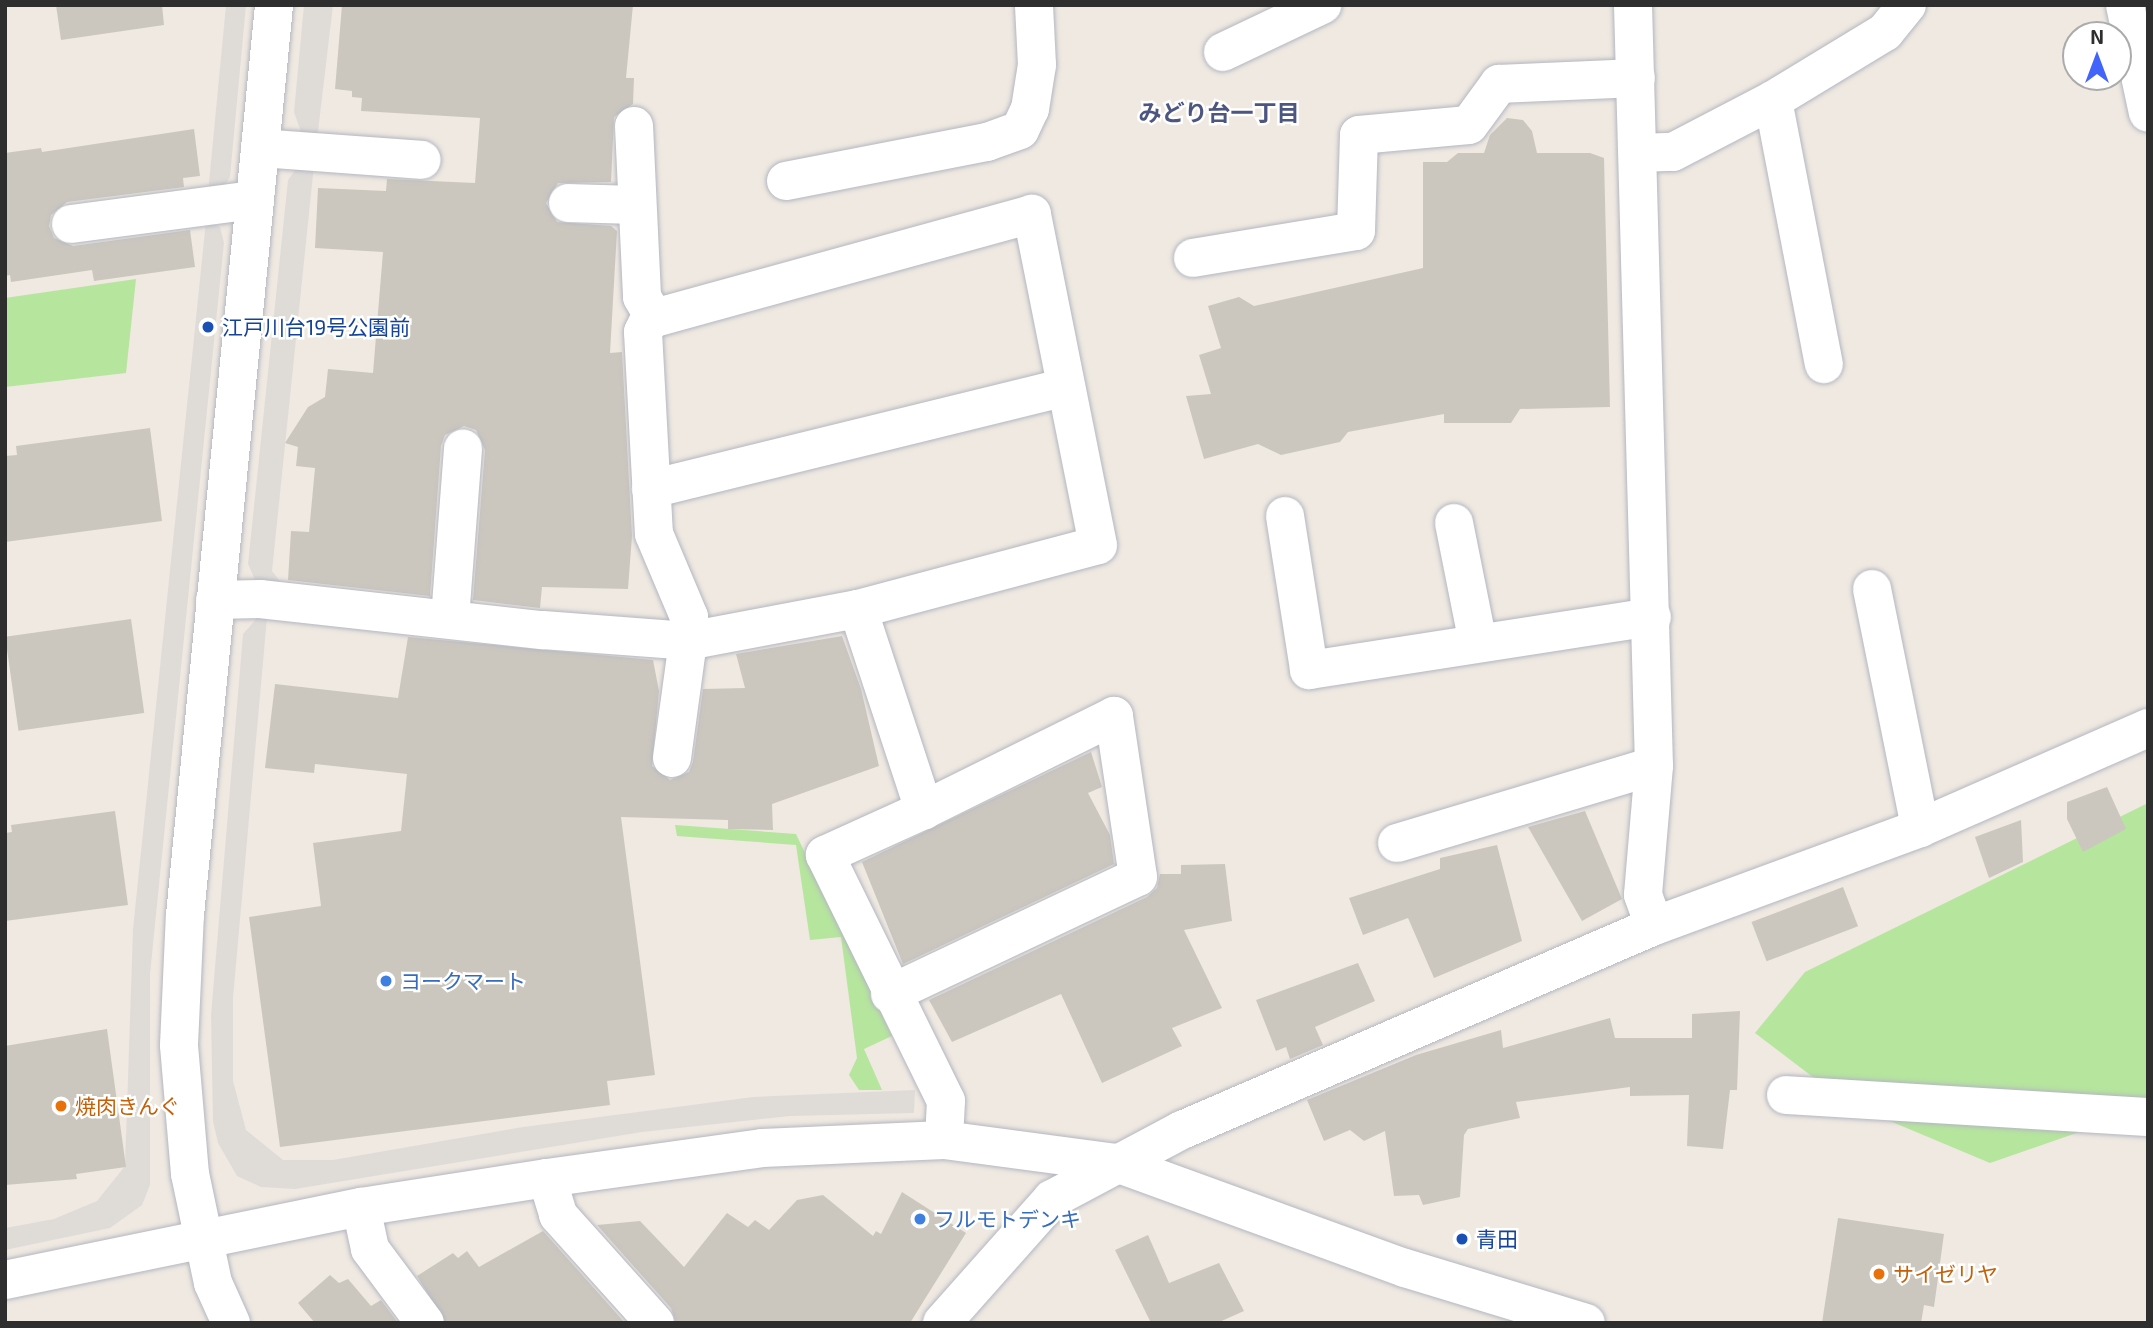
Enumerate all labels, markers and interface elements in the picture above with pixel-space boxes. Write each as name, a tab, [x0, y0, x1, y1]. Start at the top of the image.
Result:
north arrow	[2062, 21, 2132, 91]
text: N	[2090, 25, 2104, 48]
district label: みどり台一丁目	[1139, 98, 1299, 126]
place label: 江戸川台19号公園前	[222, 314, 410, 340]
marker: 江戸川台19号公園前	[200, 319, 216, 335]
place label: ヨークマート	[400, 968, 526, 994]
marker: ヨークマート	[378, 973, 394, 989]
place label: 焼肉きんぐ	[75, 1093, 180, 1119]
marker: 焼肉きんぐ	[53, 1098, 69, 1114]
place label: フルモトデンキ	[934, 1206, 1081, 1232]
marker: フルモトデンキ	[912, 1211, 928, 1227]
place label: 青田	[1476, 1226, 1518, 1252]
marker: 青田	[1454, 1231, 1470, 1247]
place label: サイゼリヤ	[1893, 1261, 1998, 1287]
marker: サイゼリヤ	[1871, 1266, 1887, 1282]

